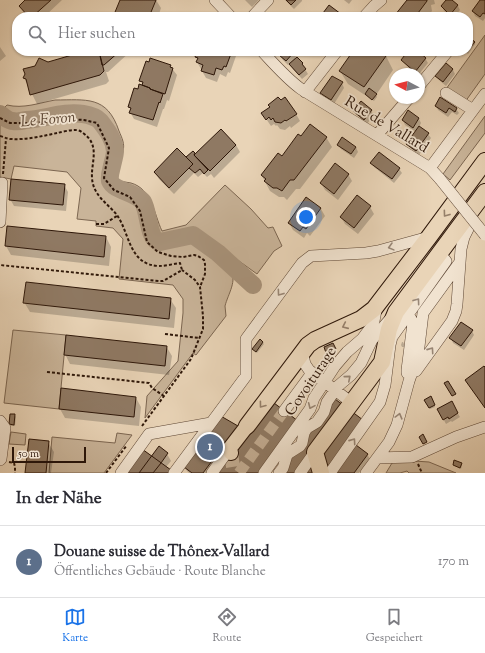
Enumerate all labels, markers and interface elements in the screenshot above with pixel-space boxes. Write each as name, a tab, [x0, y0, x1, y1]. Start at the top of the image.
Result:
search box	[12, 12, 473, 56]
icon: search	[26, 23, 48, 45]
text: Hier suchen	[58, 24, 136, 45]
north arrow	[389, 68, 425, 104]
street label: Rue de Vallard	[340, 92, 433, 159]
water label: Le Foron	[20, 107, 77, 134]
your location	[296, 207, 316, 227]
one-way arrow	[443, 210, 450, 217]
one-way arrow	[388, 242, 395, 251]
one-way arrow	[277, 288, 284, 295]
one-way arrow	[412, 299, 419, 306]
one-way arrow	[341, 322, 348, 330]
street label: Covoiturage	[280, 343, 342, 421]
one-way arrow	[426, 347, 433, 354]
one-way arrow	[343, 375, 351, 382]
one-way arrow	[260, 400, 267, 407]
one-way arrow	[308, 402, 316, 409]
one-way arrow	[394, 412, 403, 419]
pin: 1	[197, 432, 223, 462]
one-way arrow	[348, 438, 355, 445]
scale bar	[12, 445, 86, 464]
text: 50 m	[18, 446, 39, 462]
text: In der Nähe	[16, 487, 102, 511]
text: Douane suisse de Thônex-Vallard	[54, 542, 269, 563]
text: 1	[27, 553, 31, 571]
text: 170 m	[438, 553, 469, 571]
text: Öffentliches Gebäude · Route Blanche	[54, 563, 266, 581]
tab: Karte	[62, 606, 88, 646]
tab: Route	[213, 606, 241, 646]
tab: Gespeichert	[366, 606, 423, 646]

